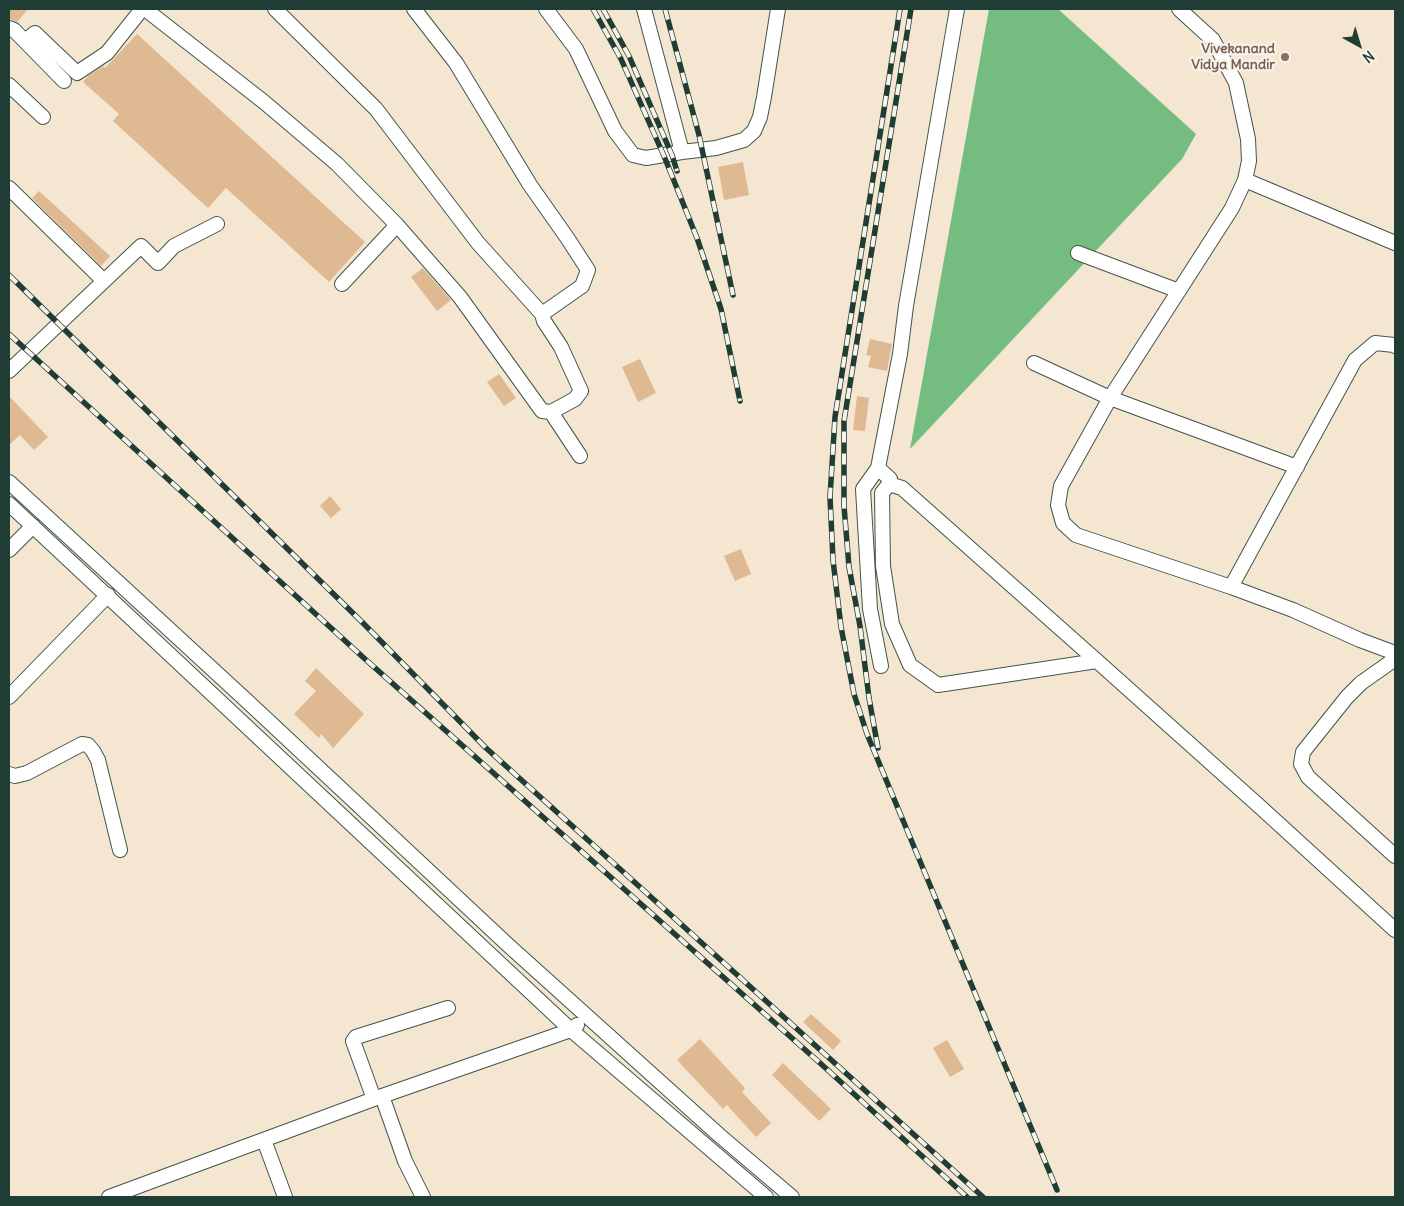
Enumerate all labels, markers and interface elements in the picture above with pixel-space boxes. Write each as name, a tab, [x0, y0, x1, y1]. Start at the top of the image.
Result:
north arrow	[1334, 20, 1384, 70]
place label: Vivekanand Vidya Mandir	[1191, 41, 1275, 74]
text: N	[1359, 47, 1378, 67]
marker: Vivekanand Vidya Mandir	[1279, 51, 1291, 63]

